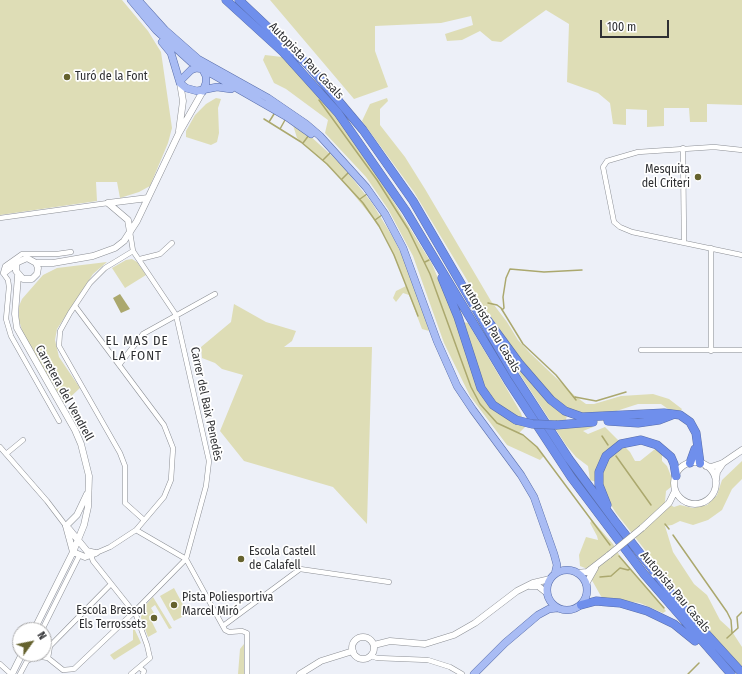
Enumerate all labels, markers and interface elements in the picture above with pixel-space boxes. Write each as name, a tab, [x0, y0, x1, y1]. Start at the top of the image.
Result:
scale bar	[602, 12, 671, 38]
street label: Autopista Pau Casals	[266, 20, 346, 102]
text: 100 m	[607, 20, 636, 34]
place label: Turó de la Font	[75, 70, 148, 84]
marker: Turó de la Font	[62, 72, 72, 82]
place label: Mesquita del Criteri	[642, 163, 690, 191]
marker: Mesquita del Criteri	[693, 172, 703, 182]
street label: Autopista Pau Casals	[459, 281, 523, 375]
district label: EL MAS DE LA FONT	[105, 333, 169, 364]
street label: Carretera del Vendrell	[32, 343, 96, 443]
street label: Carrer del Baix Penedès	[187, 346, 225, 462]
place label: Escola Castell de Calafell	[249, 545, 316, 573]
street label: Autopista Pau Casals	[637, 549, 713, 635]
marker: Escola Castell de Calafell	[236, 554, 246, 564]
place label: Pista Poliesportiva Marcel Miró	[182, 591, 273, 619]
marker: Pista Poliesportiva Marcel Miró	[169, 600, 179, 610]
place label: Escola Bressol Els Terrossets	[76, 604, 146, 632]
marker: Escola Bressol Els Terrossets	[149, 613, 159, 623]
north arrow	[12, 622, 52, 662]
text: N	[34, 629, 49, 642]

